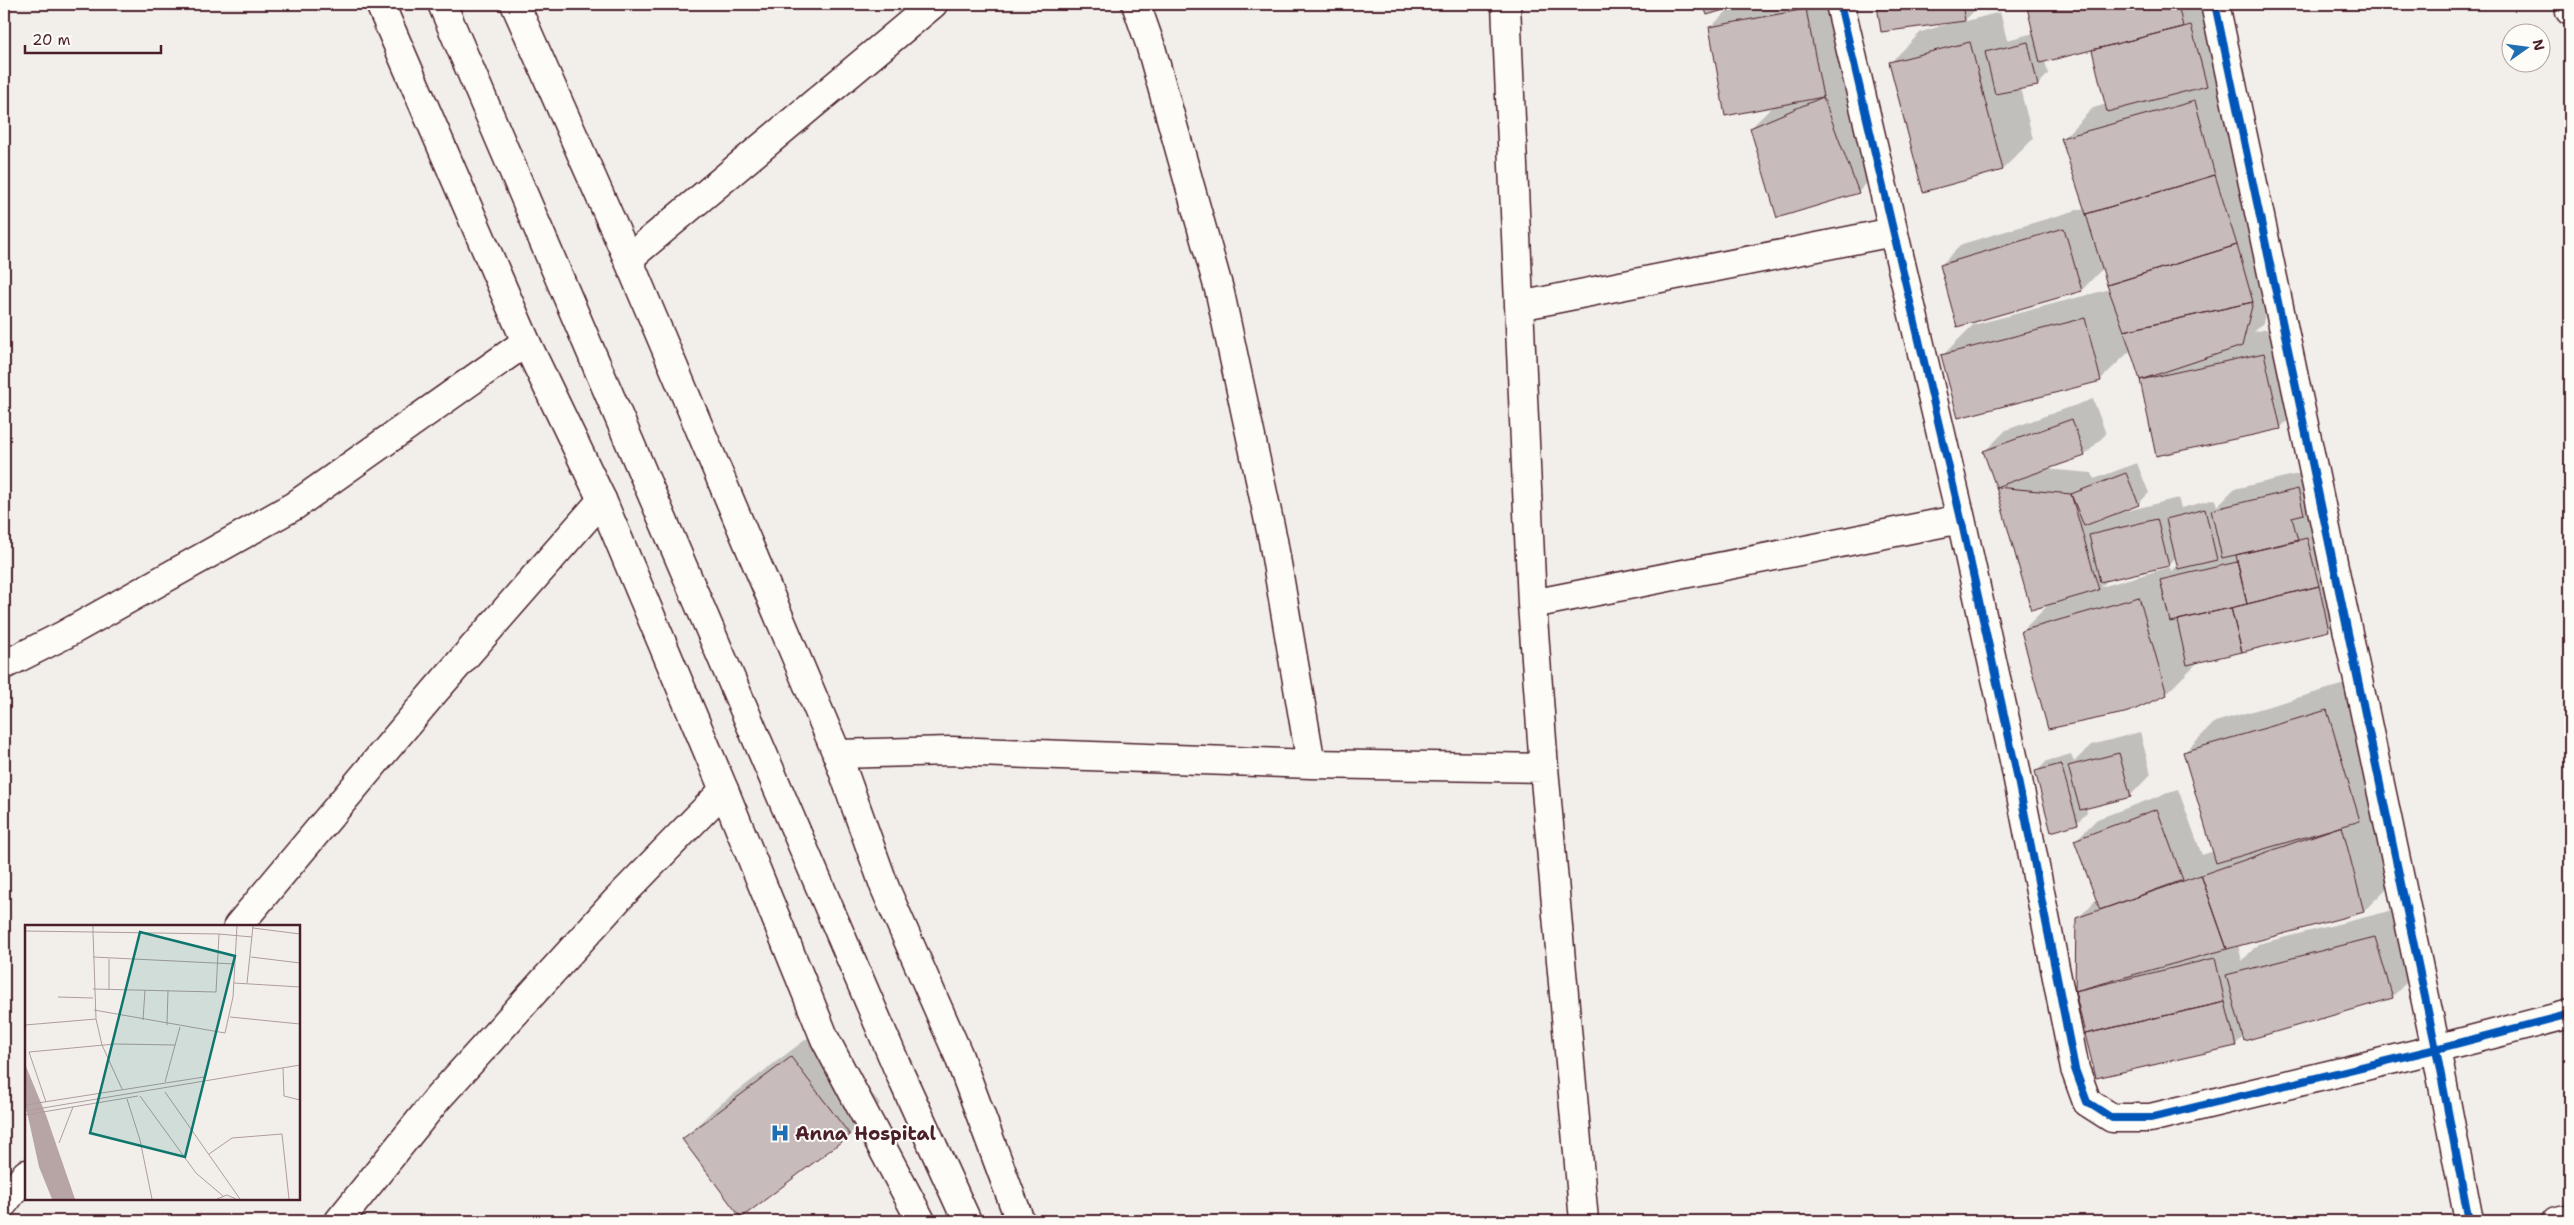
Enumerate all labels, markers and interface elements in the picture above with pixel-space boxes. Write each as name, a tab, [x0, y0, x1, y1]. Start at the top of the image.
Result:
scale bar	[25, 22, 161, 54]
north arrow	[2502, 22, 2552, 72]
text: 20 m	[32, 30, 71, 50]
text: N	[2529, 37, 2549, 52]
inset map	[25, 925, 300, 1200]
place label: Anna Hospital	[795, 1121, 936, 1146]
hospital icon: Anna Hospital	[769, 1122, 791, 1144]

